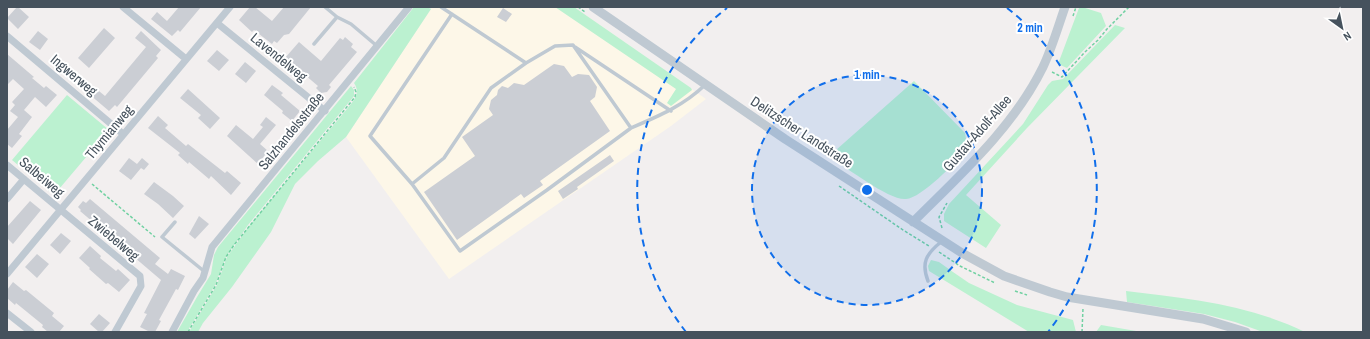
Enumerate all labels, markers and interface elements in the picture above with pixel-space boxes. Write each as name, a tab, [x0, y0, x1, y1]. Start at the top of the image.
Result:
north arrow	[1322, 8, 1362, 48]
text: 2 min	[1017, 20, 1043, 36]
street label: Lavendelweg	[247, 29, 311, 86]
text: N	[1341, 29, 1354, 44]
street label: Ingwerweg	[47, 50, 102, 100]
text: 1 min	[854, 67, 880, 83]
street label: Salzhandelsstraße	[254, 88, 328, 174]
street label: Gustav-Adolf-Allee	[939, 91, 1015, 175]
street label: Delitzscher Landstraße	[747, 92, 857, 172]
street label: Thymianweg	[81, 101, 137, 163]
street label: Salbeiweg	[16, 153, 69, 202]
centre of rings	[860, 183, 874, 197]
street label: Zwiebelweg	[85, 211, 144, 265]

